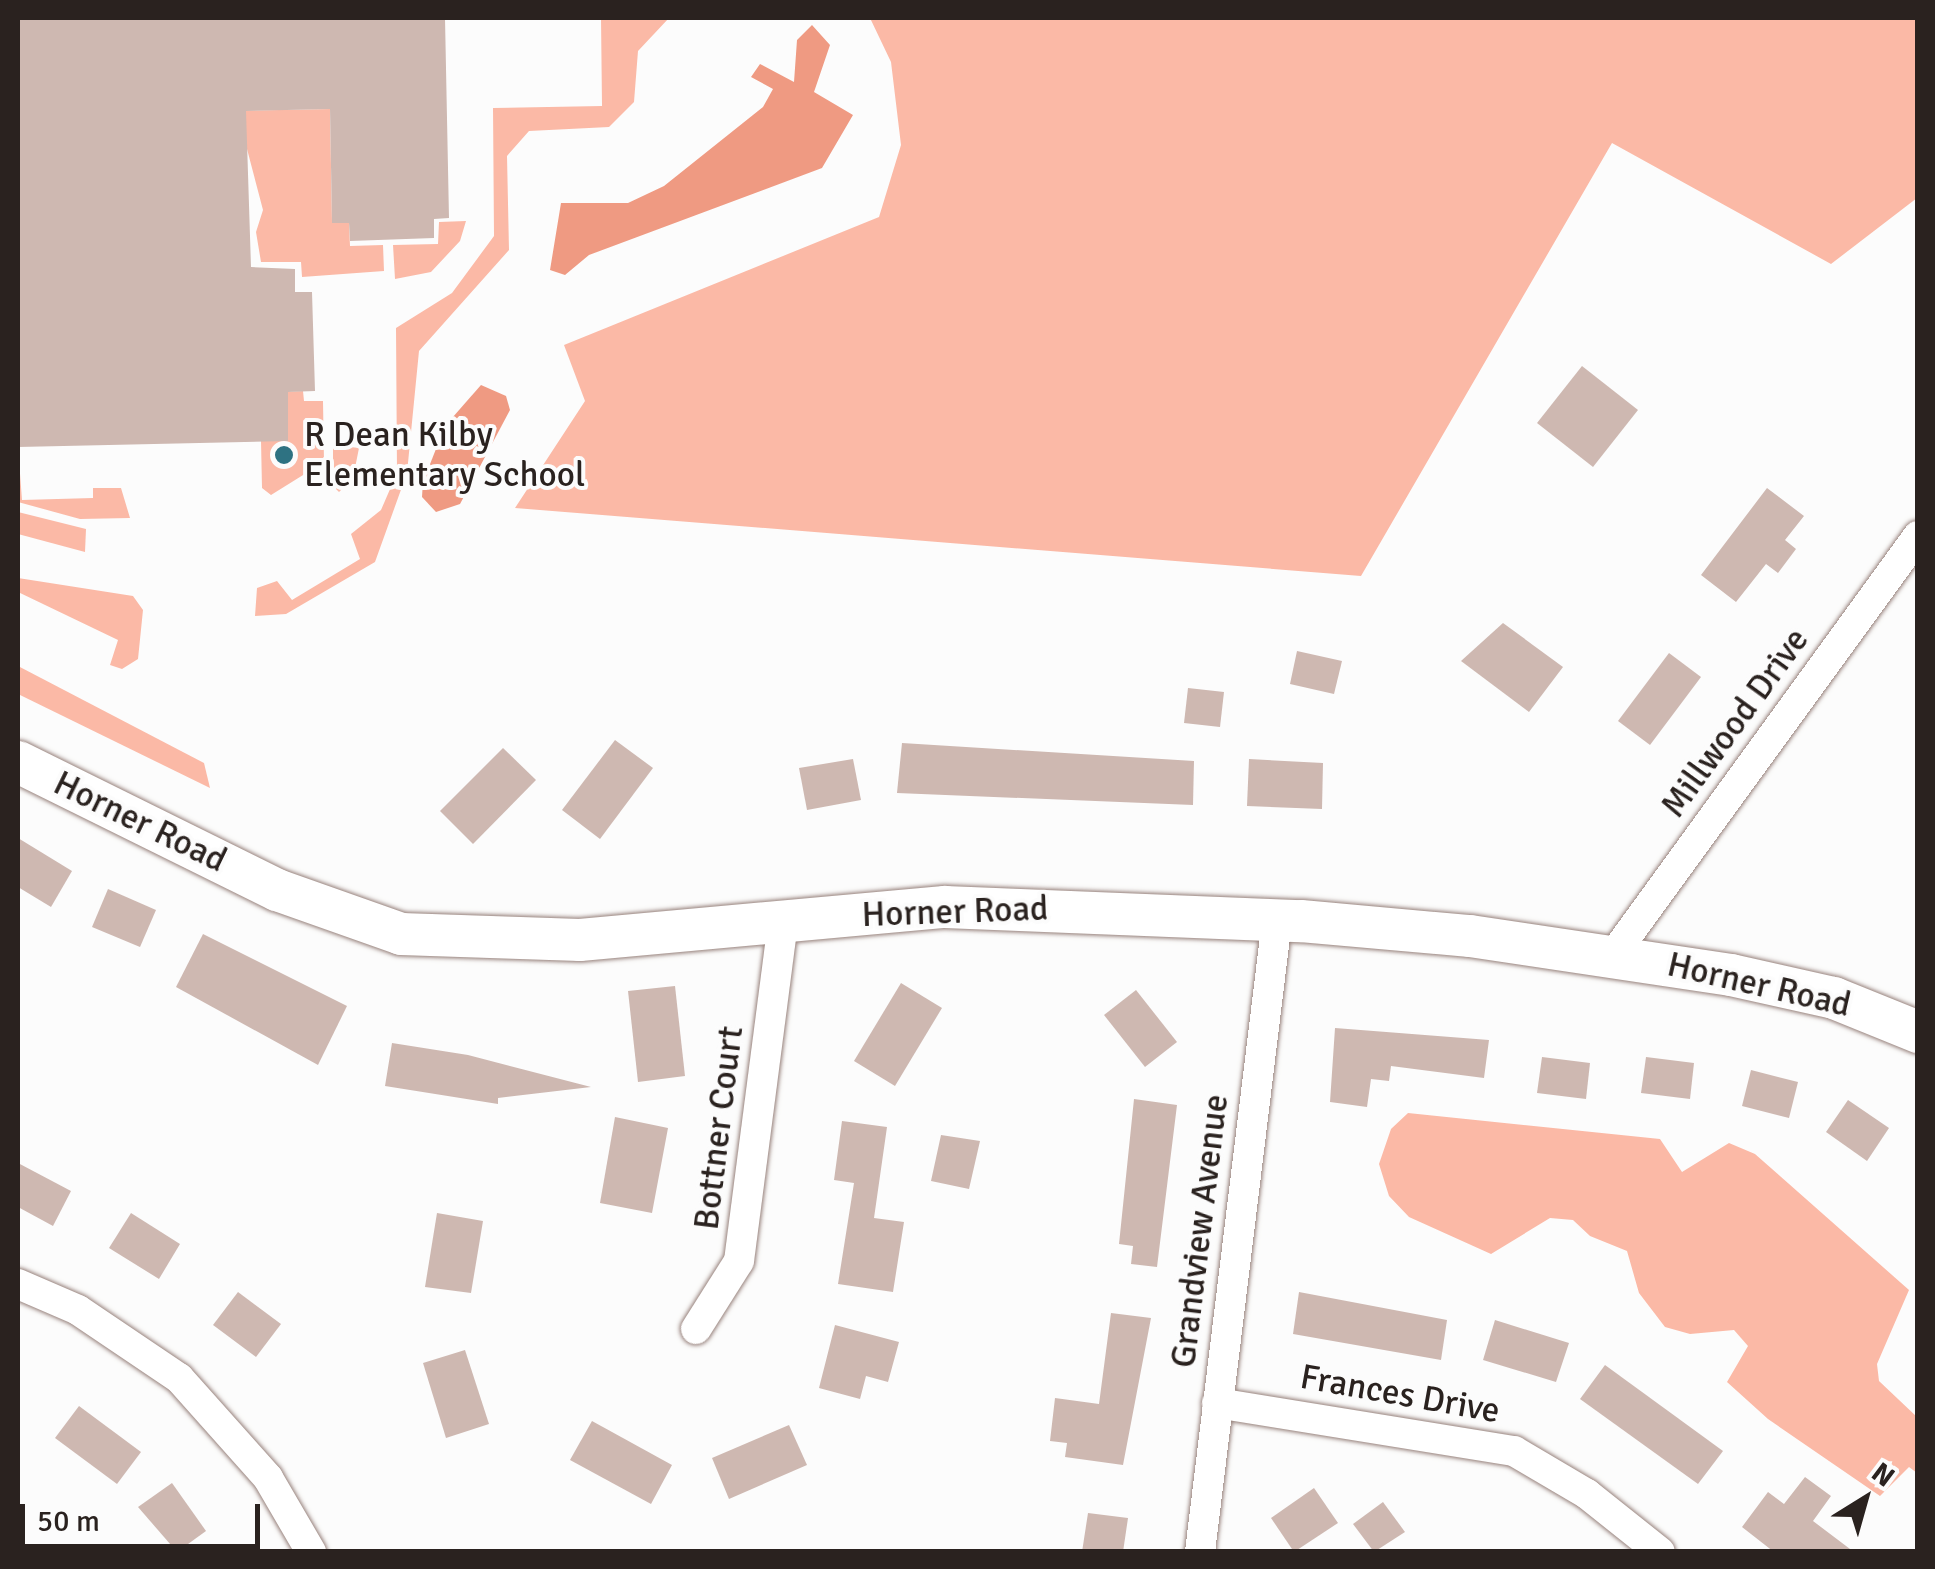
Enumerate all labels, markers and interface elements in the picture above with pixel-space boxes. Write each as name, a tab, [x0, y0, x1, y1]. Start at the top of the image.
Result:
place label: R Dean Kilby Elementary School	[304, 414, 585, 496]
marker: R Dean Kilby Elementary School	[273, 444, 295, 466]
street label: Millwood Drive	[1652, 620, 1818, 826]
street label: Horner Road	[47, 762, 233, 882]
street label: Horner Road	[861, 888, 1049, 936]
street label: Horner Road	[1663, 944, 1855, 1026]
street label: Bottner Court	[686, 1024, 752, 1232]
street label: Grandview Avenue	[1162, 1092, 1238, 1370]
street label: Frances Drive	[1297, 1356, 1503, 1432]
north arrow	[1815, 1449, 1915, 1549]
text: N	[1865, 1456, 1901, 1494]
scale bar	[25, 1484, 265, 1546]
text: 50 m	[37, 1503, 100, 1540]

